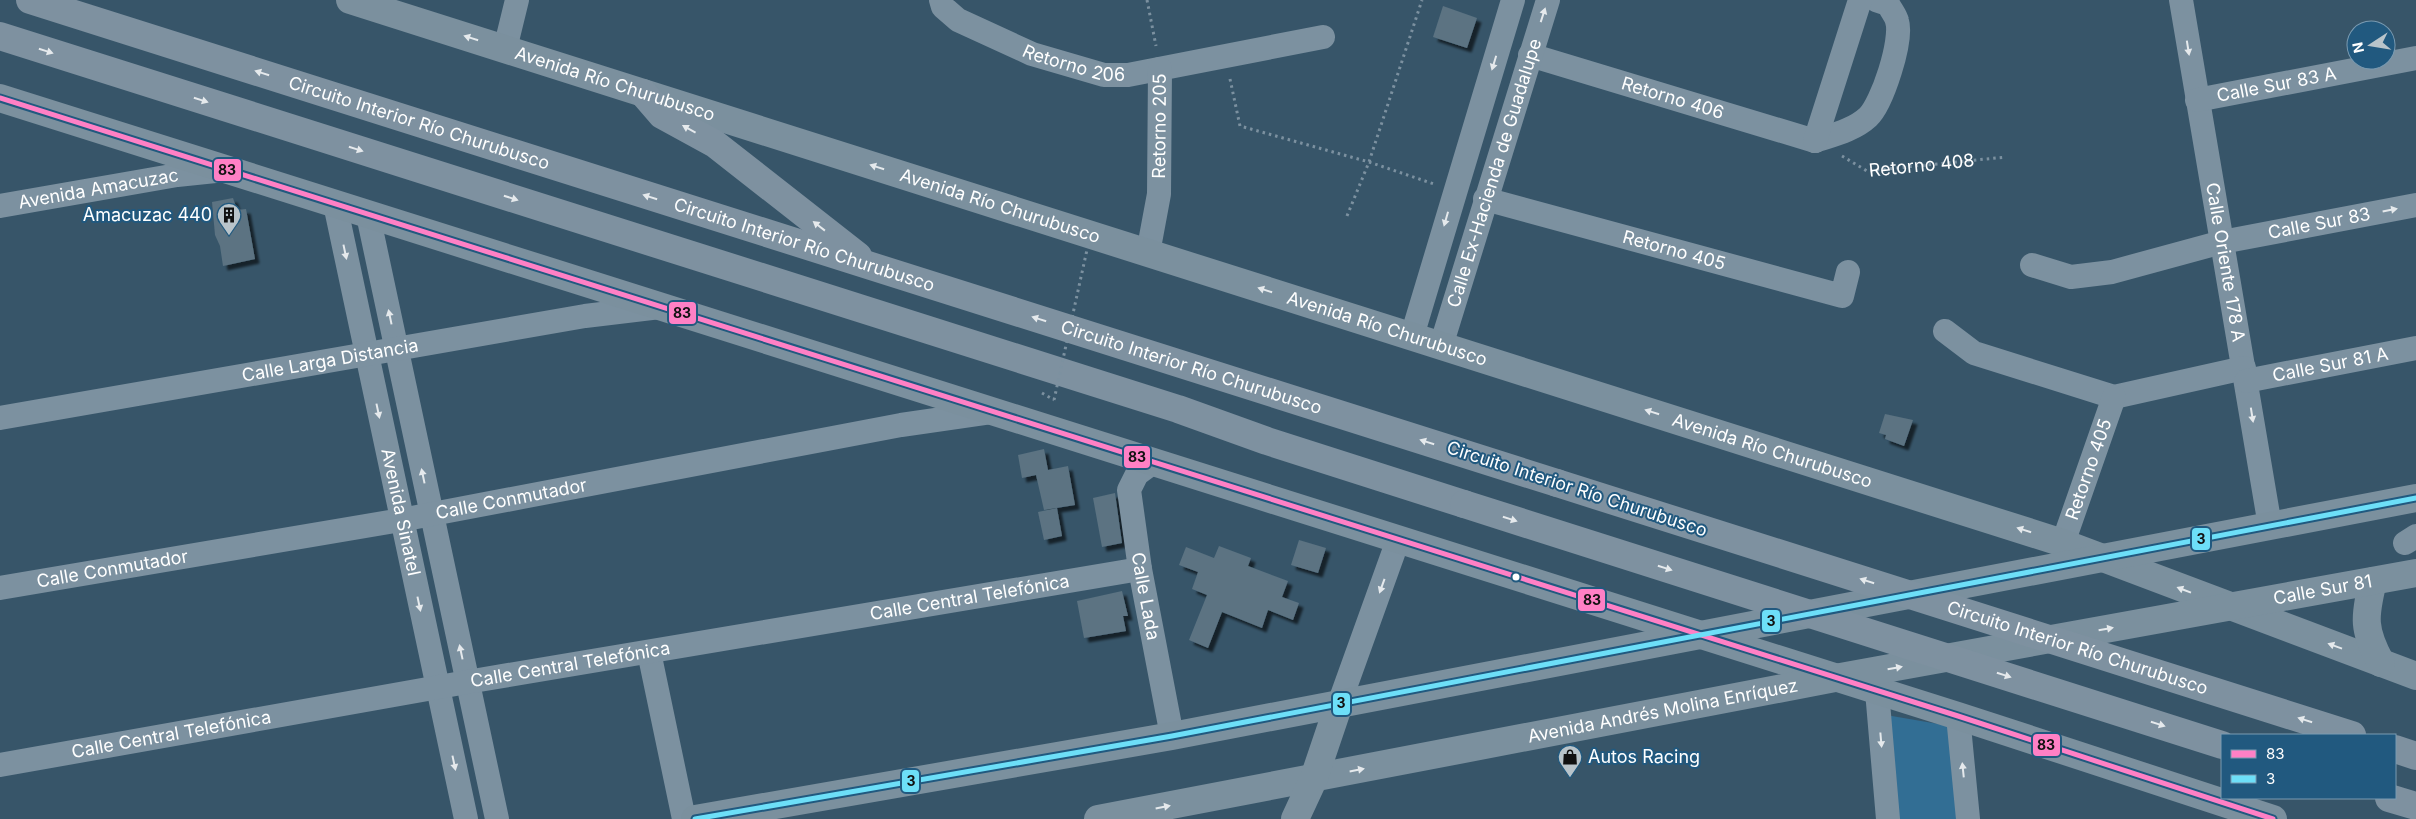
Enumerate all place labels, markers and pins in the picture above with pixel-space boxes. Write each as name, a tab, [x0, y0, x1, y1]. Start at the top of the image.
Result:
building icon: Amacuzac 440	[216, 202, 242, 236]
place label: Amacuzac 440	[83, 204, 212, 225]
unlabelled marker	[1511, 572, 1521, 582]
shop icon: Autos Racing	[1557, 744, 1583, 778]
place label: Autos Racing	[1588, 746, 1700, 767]

